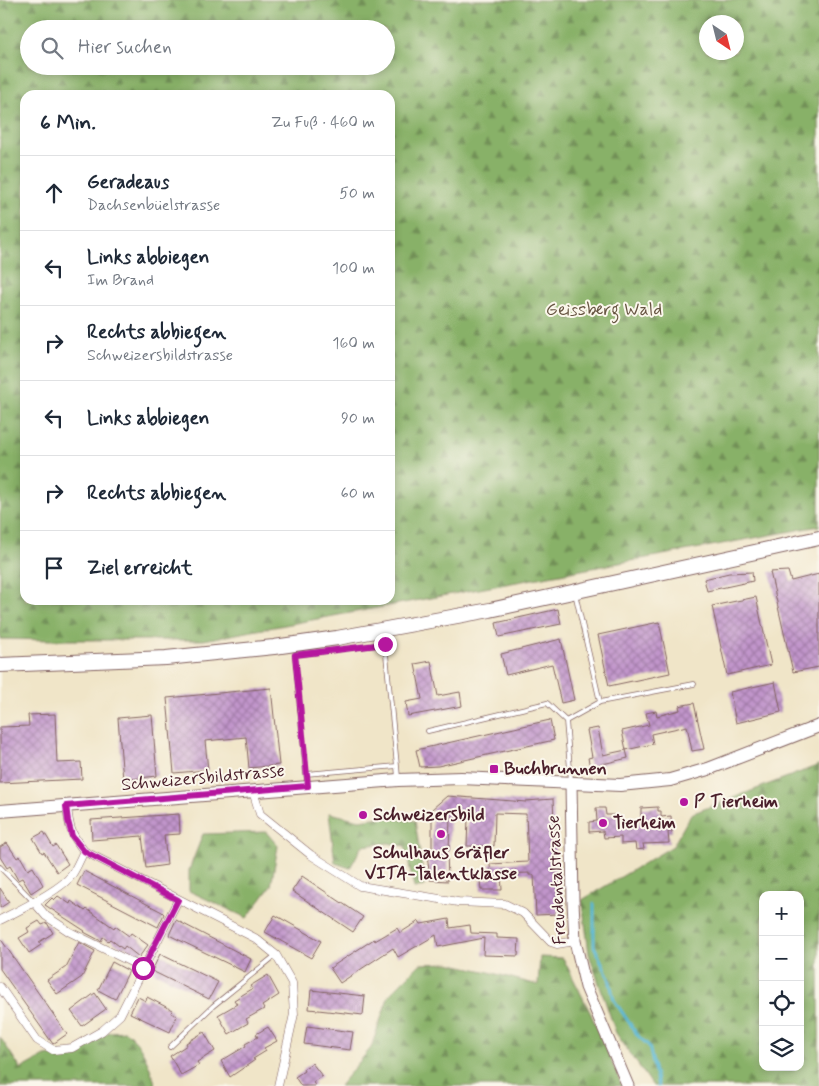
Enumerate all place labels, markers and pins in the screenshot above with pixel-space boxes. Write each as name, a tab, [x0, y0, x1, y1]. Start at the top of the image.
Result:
place label: Buchbrunnen	[504, 757, 607, 781]
marker: Buchbrunnen	[488, 763, 500, 775]
place label: P Tierheim	[694, 790, 778, 814]
marker: P Tierheim	[678, 796, 690, 808]
place label: Schweizersbild	[373, 803, 485, 827]
marker: Schweizersbild	[357, 809, 369, 821]
place label: Tierheim	[613, 811, 676, 835]
marker: Tierheim	[597, 817, 609, 829]
marker: Schulhaus Gräfler VITA-Talentklasse	[435, 828, 447, 840]
place label: Schulhaus Gräfler VITA-Talentklasse	[365, 841, 517, 886]

